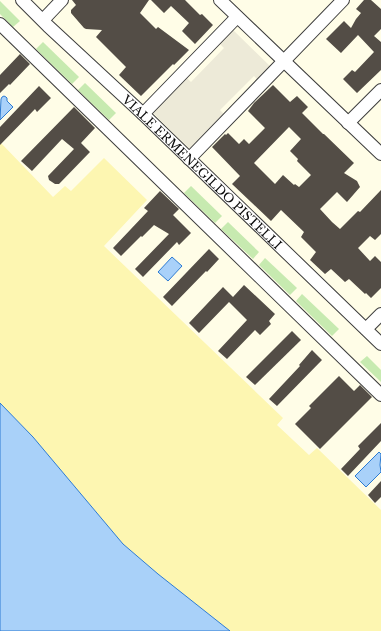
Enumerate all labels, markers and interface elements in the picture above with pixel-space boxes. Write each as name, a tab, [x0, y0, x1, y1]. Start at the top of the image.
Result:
street label: VIALE ERMENEGILDO PISTELLI	[119, 91, 285, 252]

